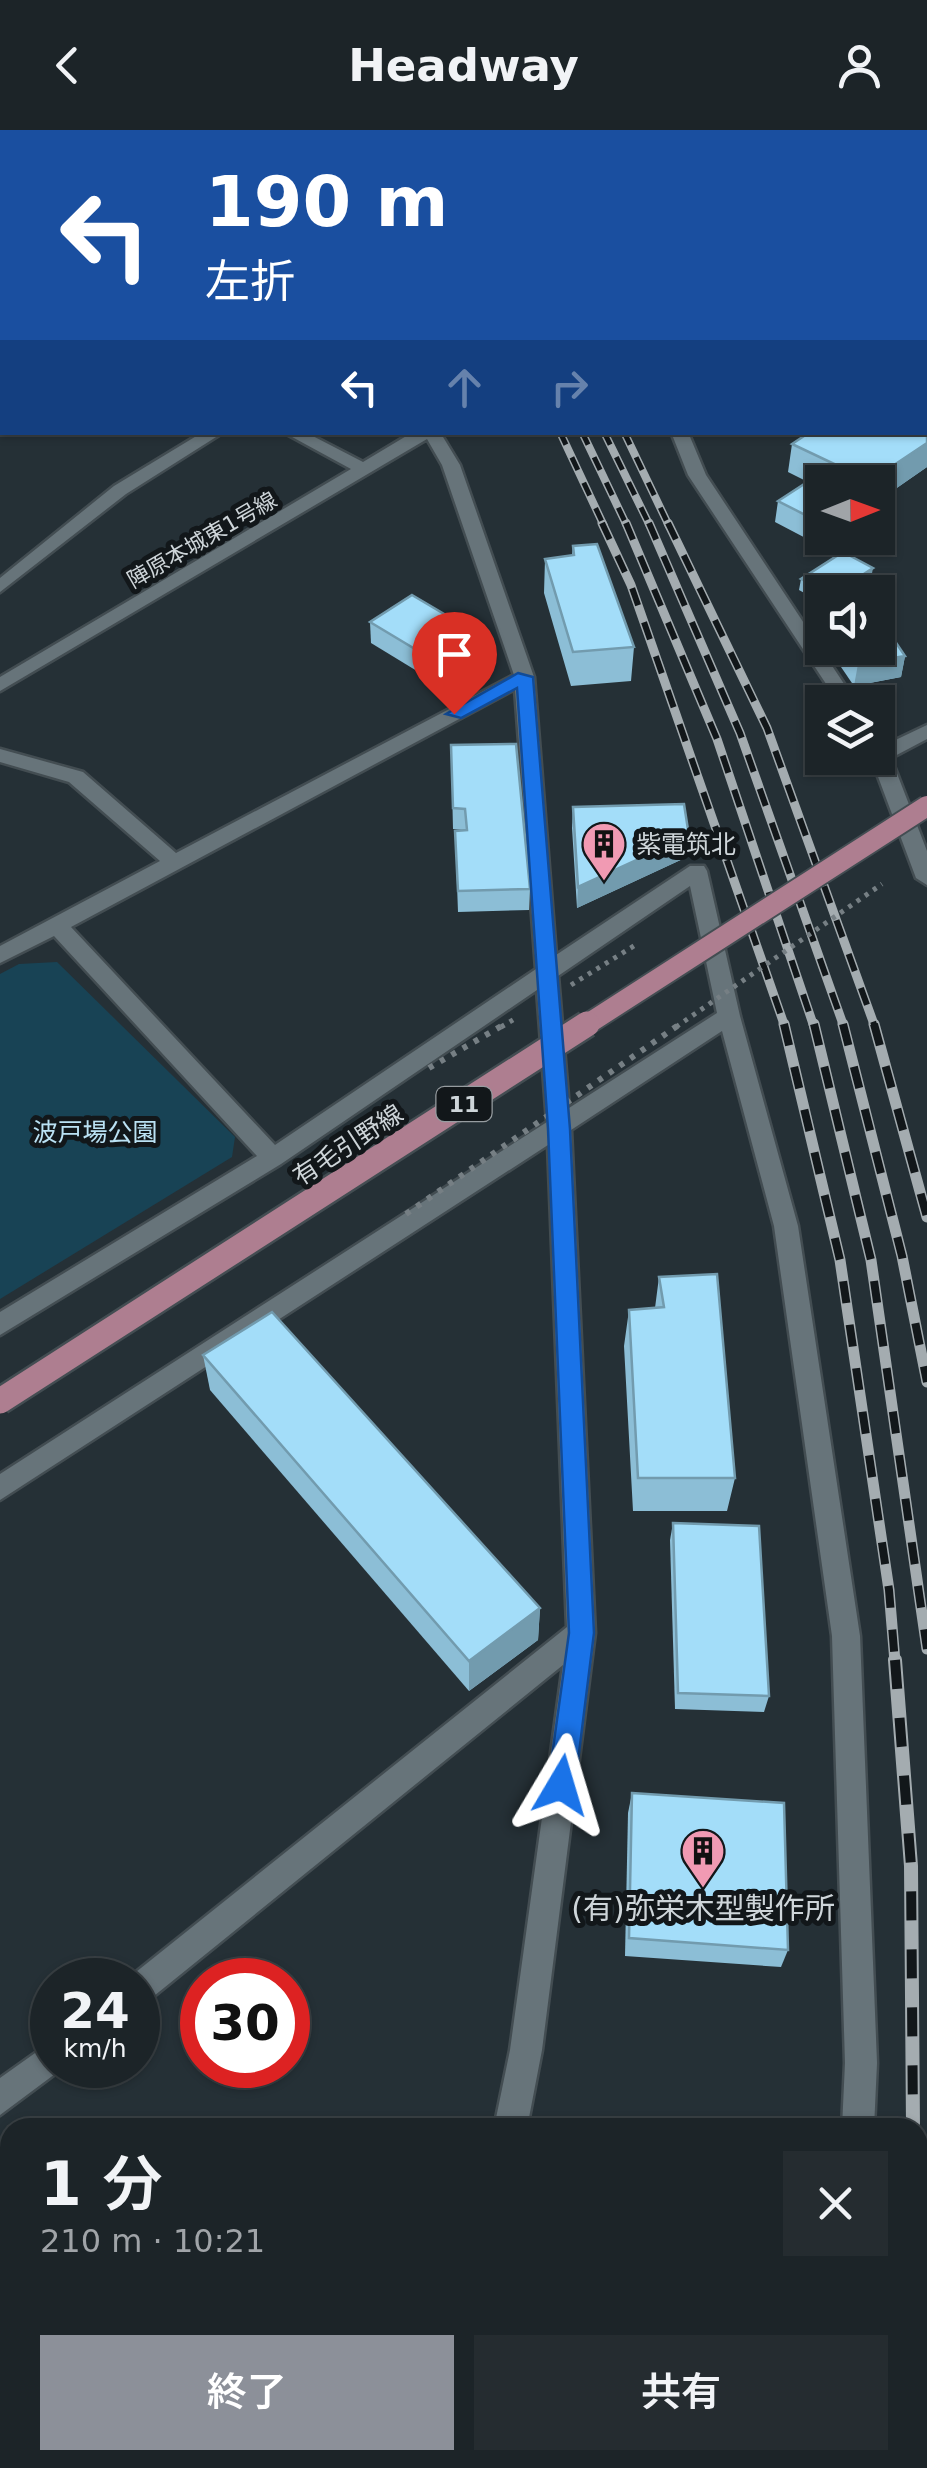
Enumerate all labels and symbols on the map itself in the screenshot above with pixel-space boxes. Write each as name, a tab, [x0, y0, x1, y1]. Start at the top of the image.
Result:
north arrow	[805, 465, 895, 555]
street label: 陣原本城東1号線	[123, 487, 281, 593]
pin	[412, 612, 497, 715]
building icon: 紫電筑北	[581, 821, 627, 882]
place label: 紫電筑北	[636, 830, 736, 859]
road number: 11	[436, 1087, 492, 1121]
street label: 有毛引野線	[288, 1099, 408, 1191]
park label: 波戸場公園	[32, 1118, 158, 1147]
position arrow	[509, 1733, 613, 1837]
building icon: (有)弥栄木型製作所	[680, 1828, 726, 1889]
place label: (有)弥栄木型製作所	[571, 1891, 835, 1926]
speed limit sign: 30	[180, 1958, 310, 2088]

